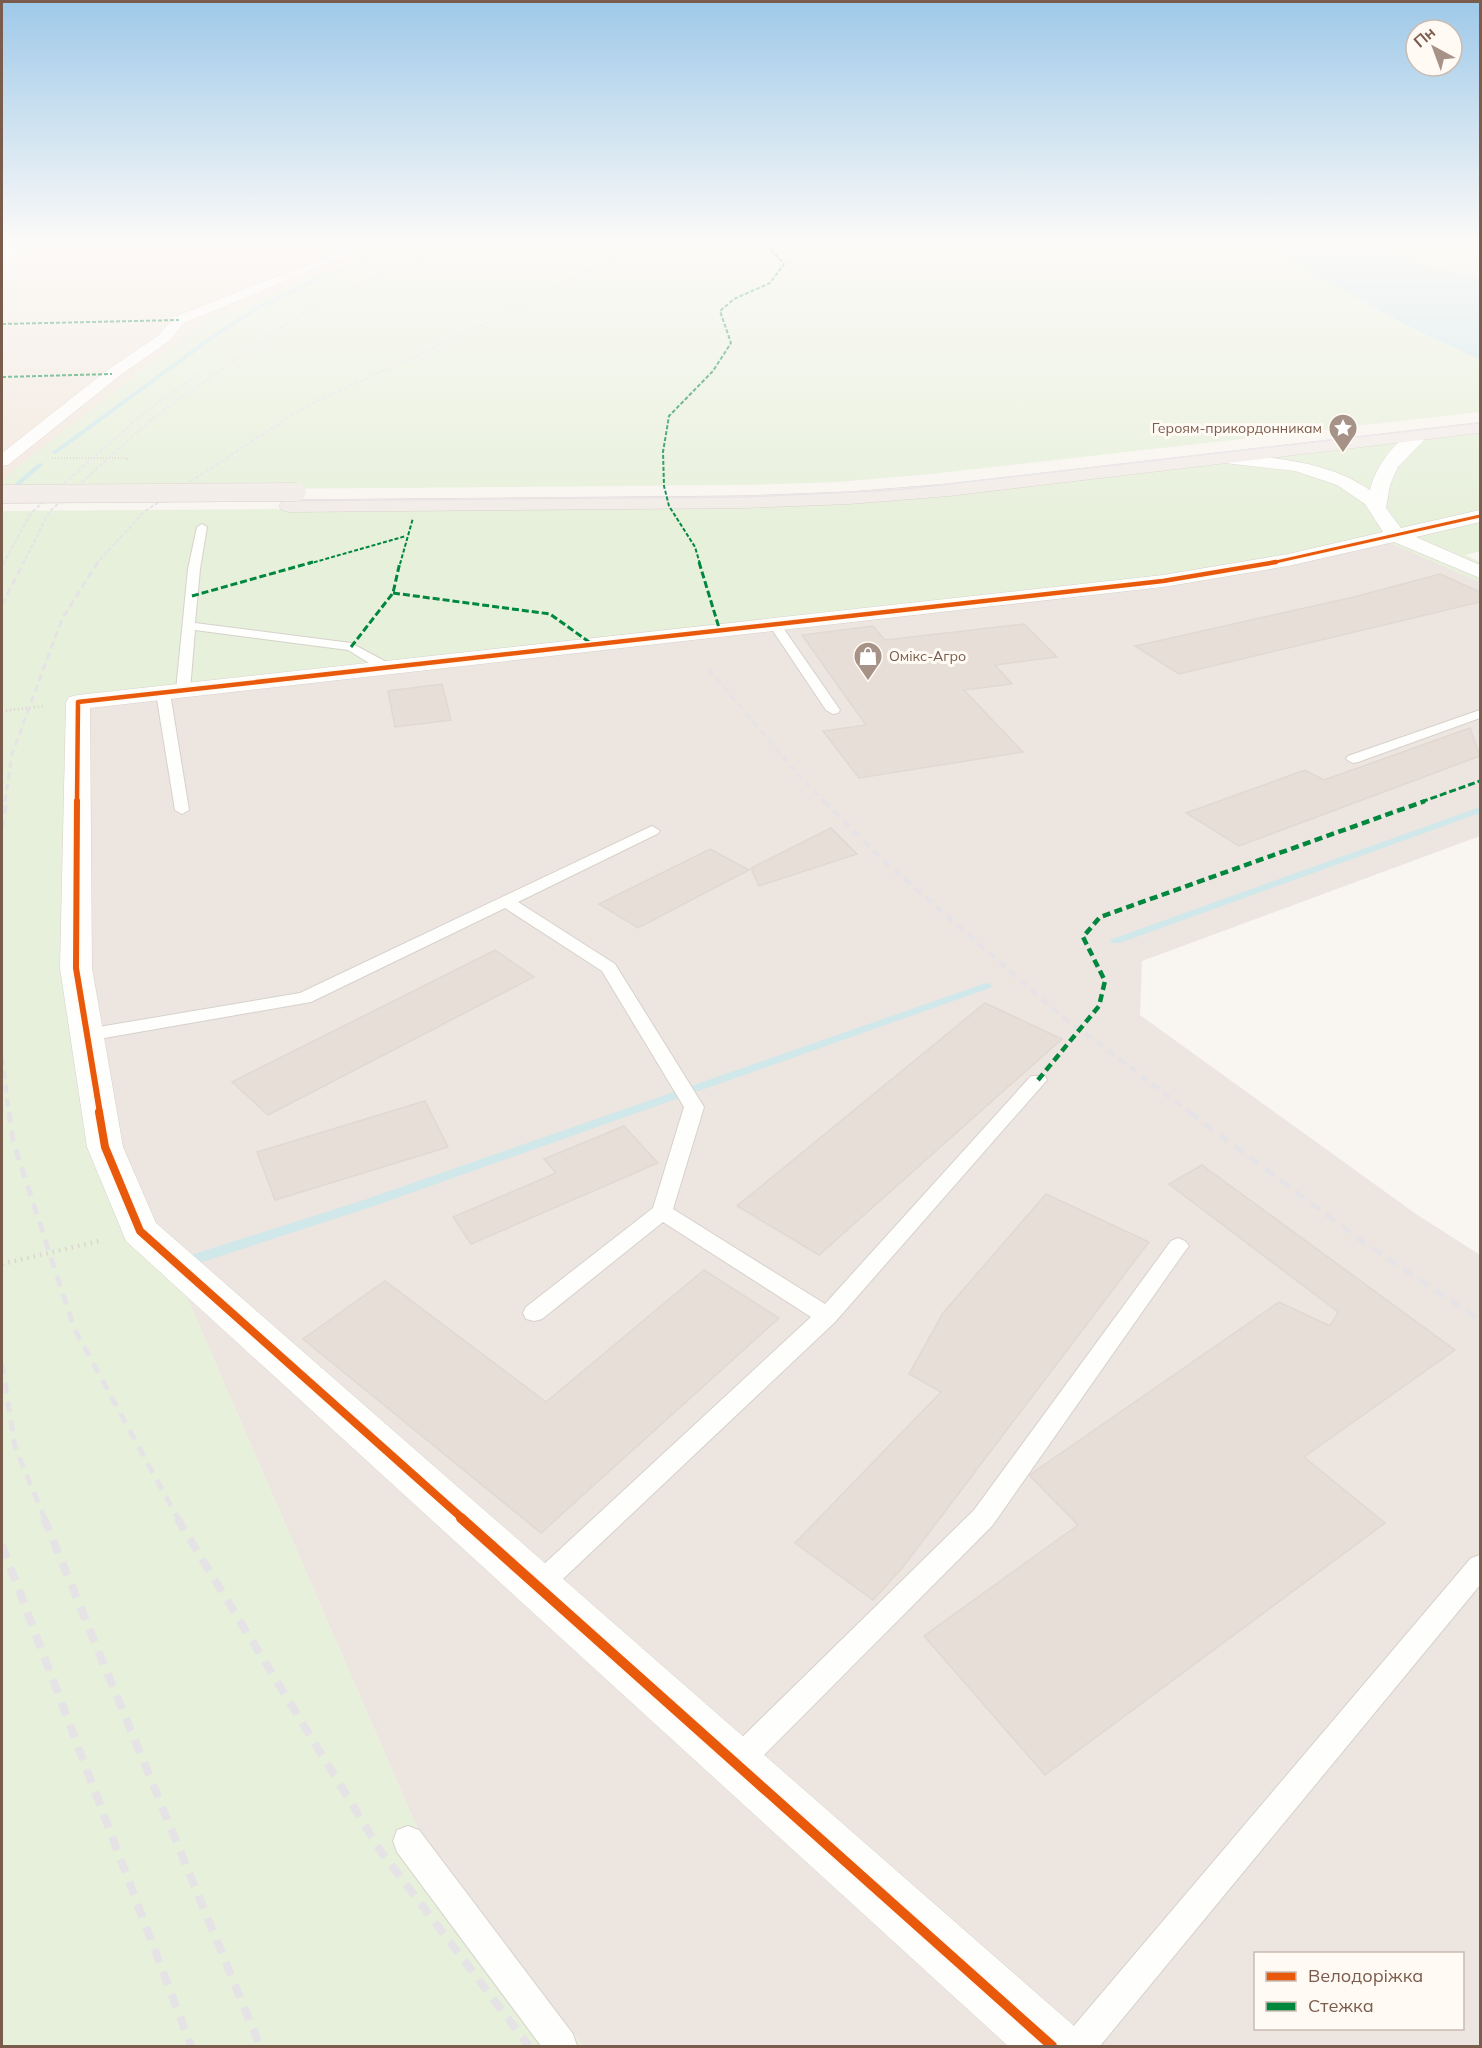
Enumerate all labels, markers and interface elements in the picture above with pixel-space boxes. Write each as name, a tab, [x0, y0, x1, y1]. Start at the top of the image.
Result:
north arrow	[1404, 18, 1464, 78]
text: Пн	[1409, 22, 1439, 52]
place icon: Героям-прикордонникам	[1327, 412, 1359, 454]
place label: Героям-прикордонникам	[1152, 419, 1322, 437]
shop icon: Омiкс-Агро	[852, 640, 884, 682]
place label: Омiкс-Агро	[889, 647, 966, 665]
legend	[1254, 1952, 1464, 2030]
text: Велодоріжка	[1308, 1964, 1423, 1987]
text: Стежка	[1308, 1994, 1374, 2017]

